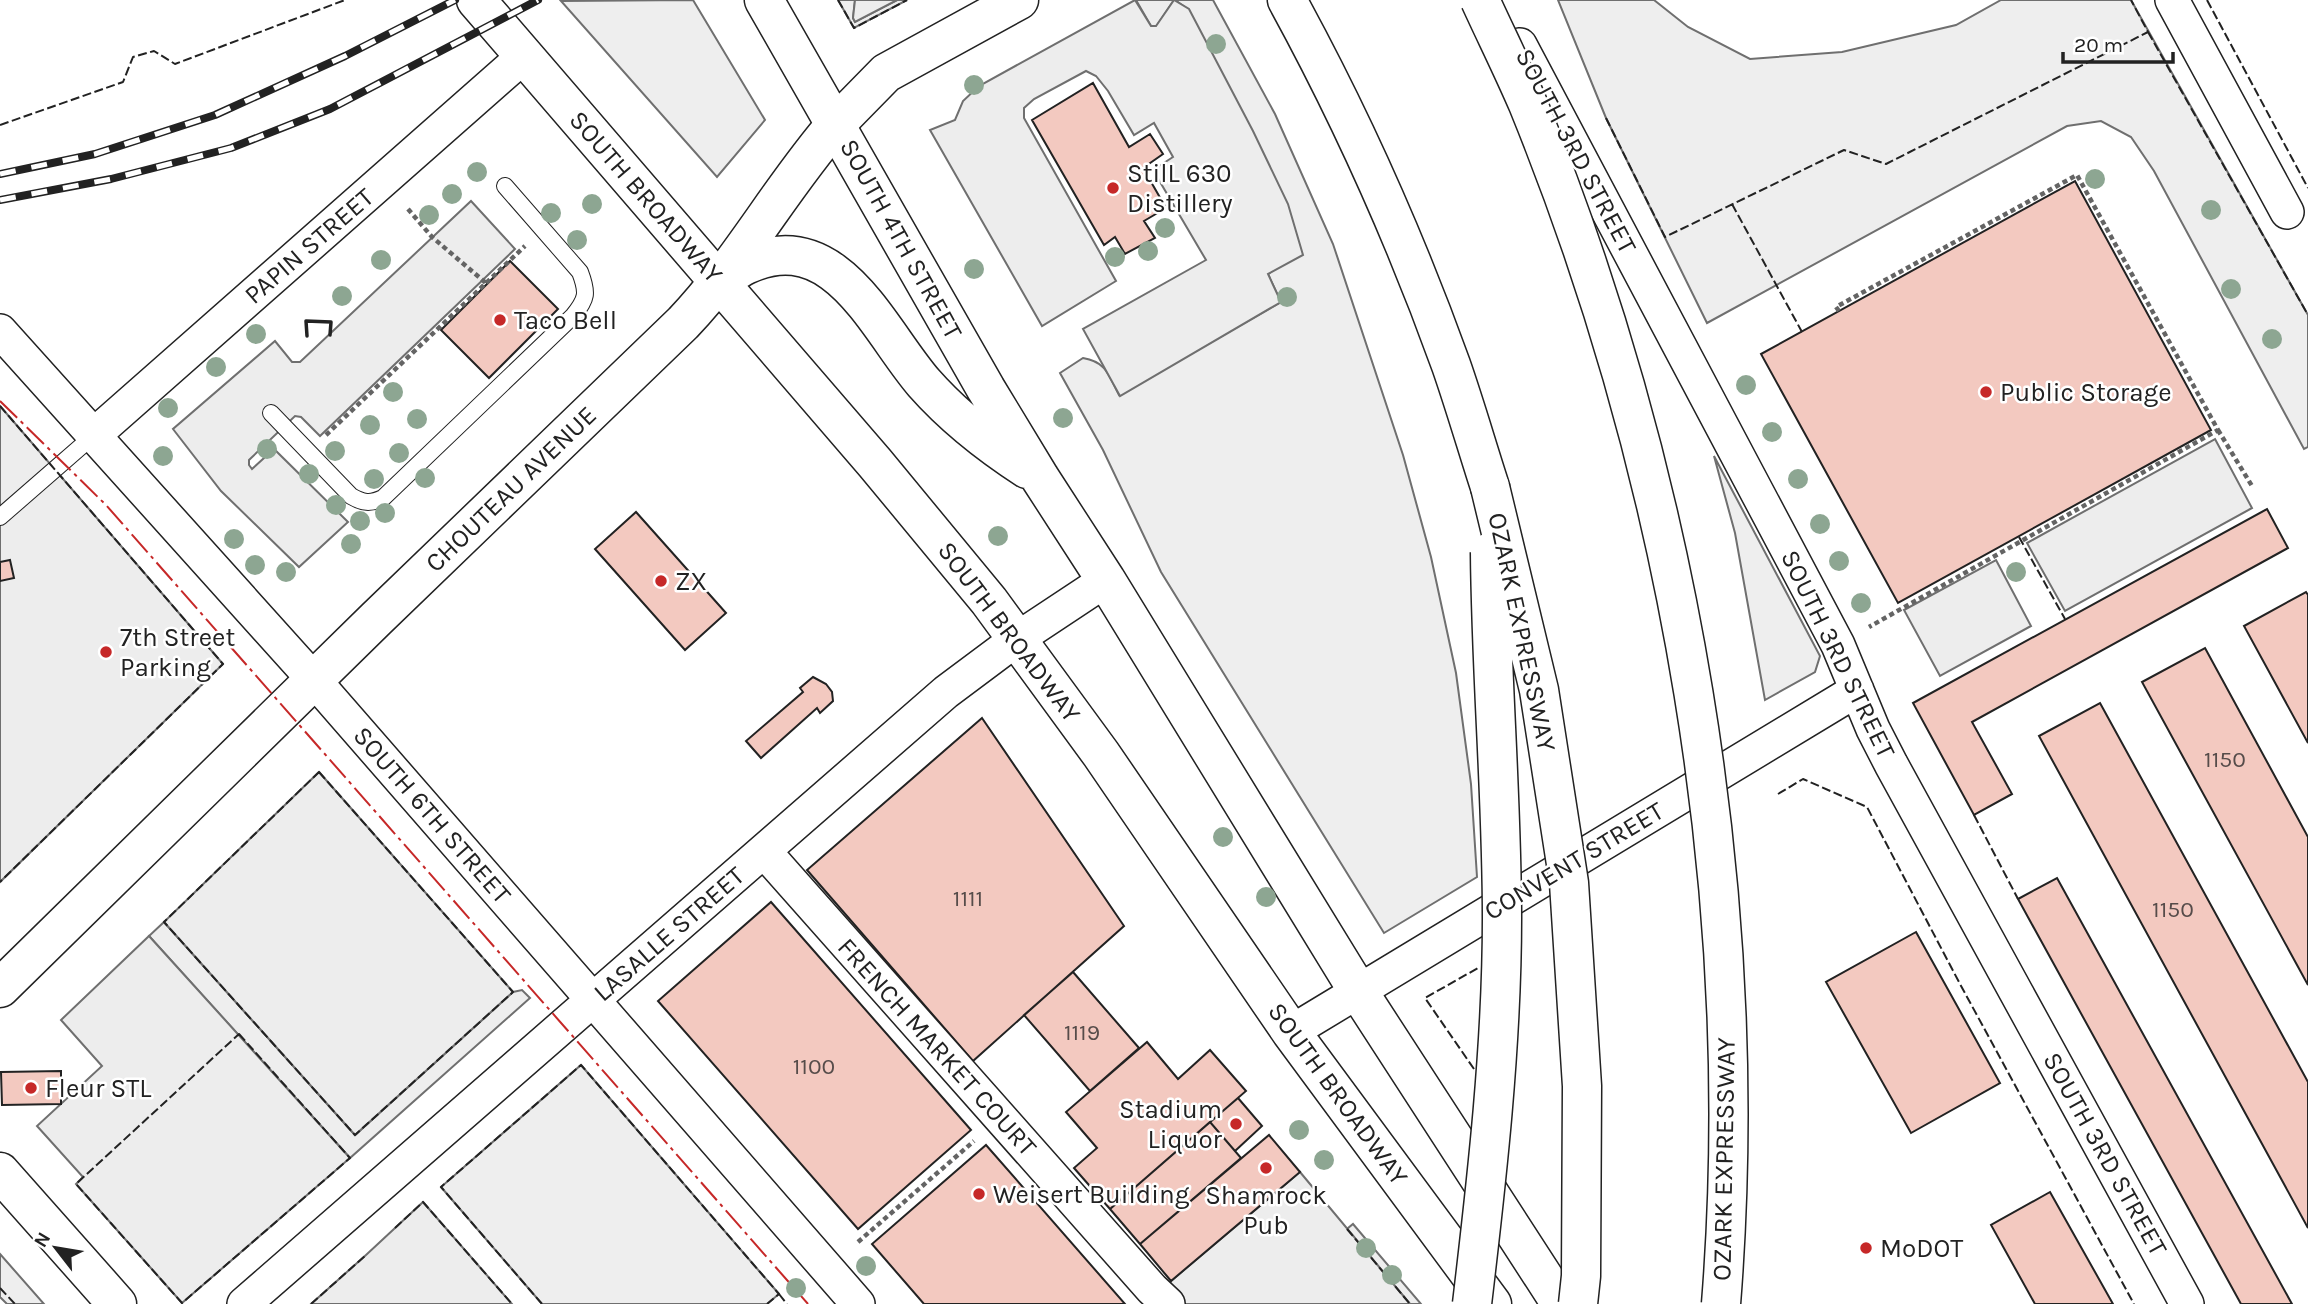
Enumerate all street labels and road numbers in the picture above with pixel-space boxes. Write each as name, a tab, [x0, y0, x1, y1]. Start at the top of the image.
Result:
street label: SOUTH 3RD STREET	[1509, 43, 1643, 259]
street label: SOUTH BROADWAY	[563, 105, 730, 290]
street label: SOUTH 4TH STREET	[833, 134, 969, 344]
street label: PAPIN STREET	[238, 182, 380, 310]
street label: CHOUTEAU AVENUE	[419, 399, 603, 579]
street label: OZARK EXPRESSWAY	[1482, 510, 1563, 755]
street label: SOUTH BROADWAY	[931, 536, 1087, 729]
street label: SOUTH 3RD STREET	[1774, 545, 1902, 763]
street label: SOUTH 6TH STREET	[347, 720, 517, 910]
street label: CONVENT STREET	[1479, 795, 1669, 927]
street label: LASALLE STREET	[587, 860, 751, 1008]
street label: FRENCH MARKET COURT	[831, 932, 1043, 1162]
street label: SOUTH BROADWAY	[1261, 997, 1415, 1192]
street label: OZARK EXPRESSWAY	[1706, 1036, 1742, 1281]
street label: SOUTH 3RD STREET	[2036, 1047, 2174, 1261]

